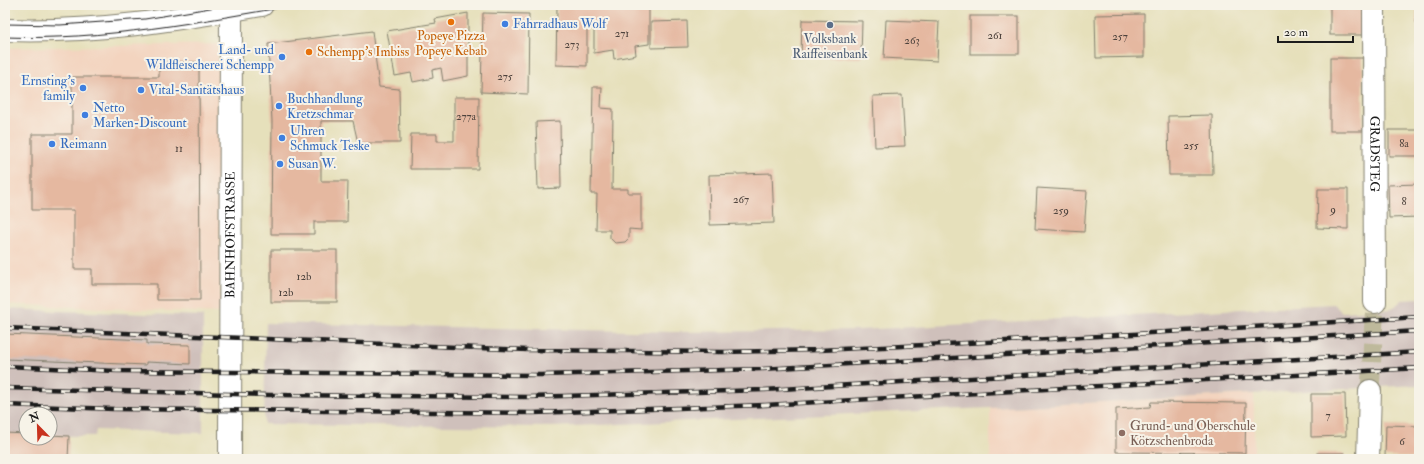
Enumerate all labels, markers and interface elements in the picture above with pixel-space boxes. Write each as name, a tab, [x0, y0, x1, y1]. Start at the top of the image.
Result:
place label: Fahrradhaus Wolf	[513, 16, 608, 32]
marker: Popeye Pizza Popeye Kebab	[446, 17, 456, 27]
scale bar	[1278, 18, 1353, 44]
marker: Fahrradhaus Wolf	[500, 19, 510, 29]
marker: Volksbank Raiffeisenbank	[825, 20, 835, 30]
text: 20 m	[1284, 25, 1309, 40]
house number: 271	[615, 27, 629, 40]
place label: Popeye Pizza Popeye Kebab	[415, 28, 487, 60]
house number: 261	[987, 29, 1003, 42]
house number: 257	[1112, 30, 1128, 43]
place label: Volksbank Raiffeisenbank	[792, 31, 869, 62]
house number: 263	[904, 34, 920, 47]
house number: 273	[565, 38, 579, 51]
place label: Land- und Wildfleischerei Schempp	[145, 42, 275, 74]
place label: Schempp's Imbiss	[317, 44, 410, 61]
marker: Schempp's Imbiss	[304, 47, 314, 57]
marker: Land- und Wildfleischerei Schempp	[277, 52, 287, 62]
house number: 275	[497, 70, 513, 83]
place label: Ernsting's family	[21, 73, 76, 105]
place label: Vital-Sanitätshaus	[149, 82, 245, 98]
marker: Ernsting's family	[78, 83, 88, 93]
marker: Vital-Sanitätshaus	[136, 85, 146, 95]
place label: Buchhandlung Kretzschmar	[287, 91, 363, 122]
place label: Netto Marken-Discount	[93, 100, 187, 131]
marker: Buchhandlung Kretzschmar	[274, 101, 284, 111]
marker: Netto Marken-Discount	[80, 110, 90, 120]
house number: 277a	[456, 110, 477, 123]
street label: GRADSTEG	[1366, 116, 1383, 192]
place label: Uhren Schmuck Teske	[290, 123, 370, 154]
marker: Uhren Schmuck Teske	[277, 133, 287, 143]
place label: Reimann	[60, 136, 107, 152]
house number: 8a	[1399, 137, 1409, 150]
marker: Reimann	[47, 139, 57, 149]
house number: 255	[1183, 139, 1199, 152]
house number: 11	[175, 142, 183, 155]
place label: Susan W.	[288, 156, 336, 172]
marker: Susan W.	[275, 159, 285, 169]
street label: BAHNHOFSTRASSE	[222, 172, 239, 298]
house number: 267	[733, 193, 749, 206]
house number: 8	[1401, 195, 1407, 208]
house number: 9	[1329, 203, 1336, 216]
house number: 259	[1053, 204, 1069, 217]
house number: 12b	[297, 270, 312, 283]
house number: 12b	[279, 286, 294, 299]
north arrow	[18, 406, 58, 446]
text: N	[26, 409, 42, 426]
house number: 7	[1325, 409, 1331, 422]
place label: Grund- und Oberschule Kötzschenbroda	[1130, 418, 1256, 449]
marker: Grund- und Oberschule Kötzschenbroda	[1117, 428, 1127, 438]
house number: 6	[1399, 435, 1406, 448]

